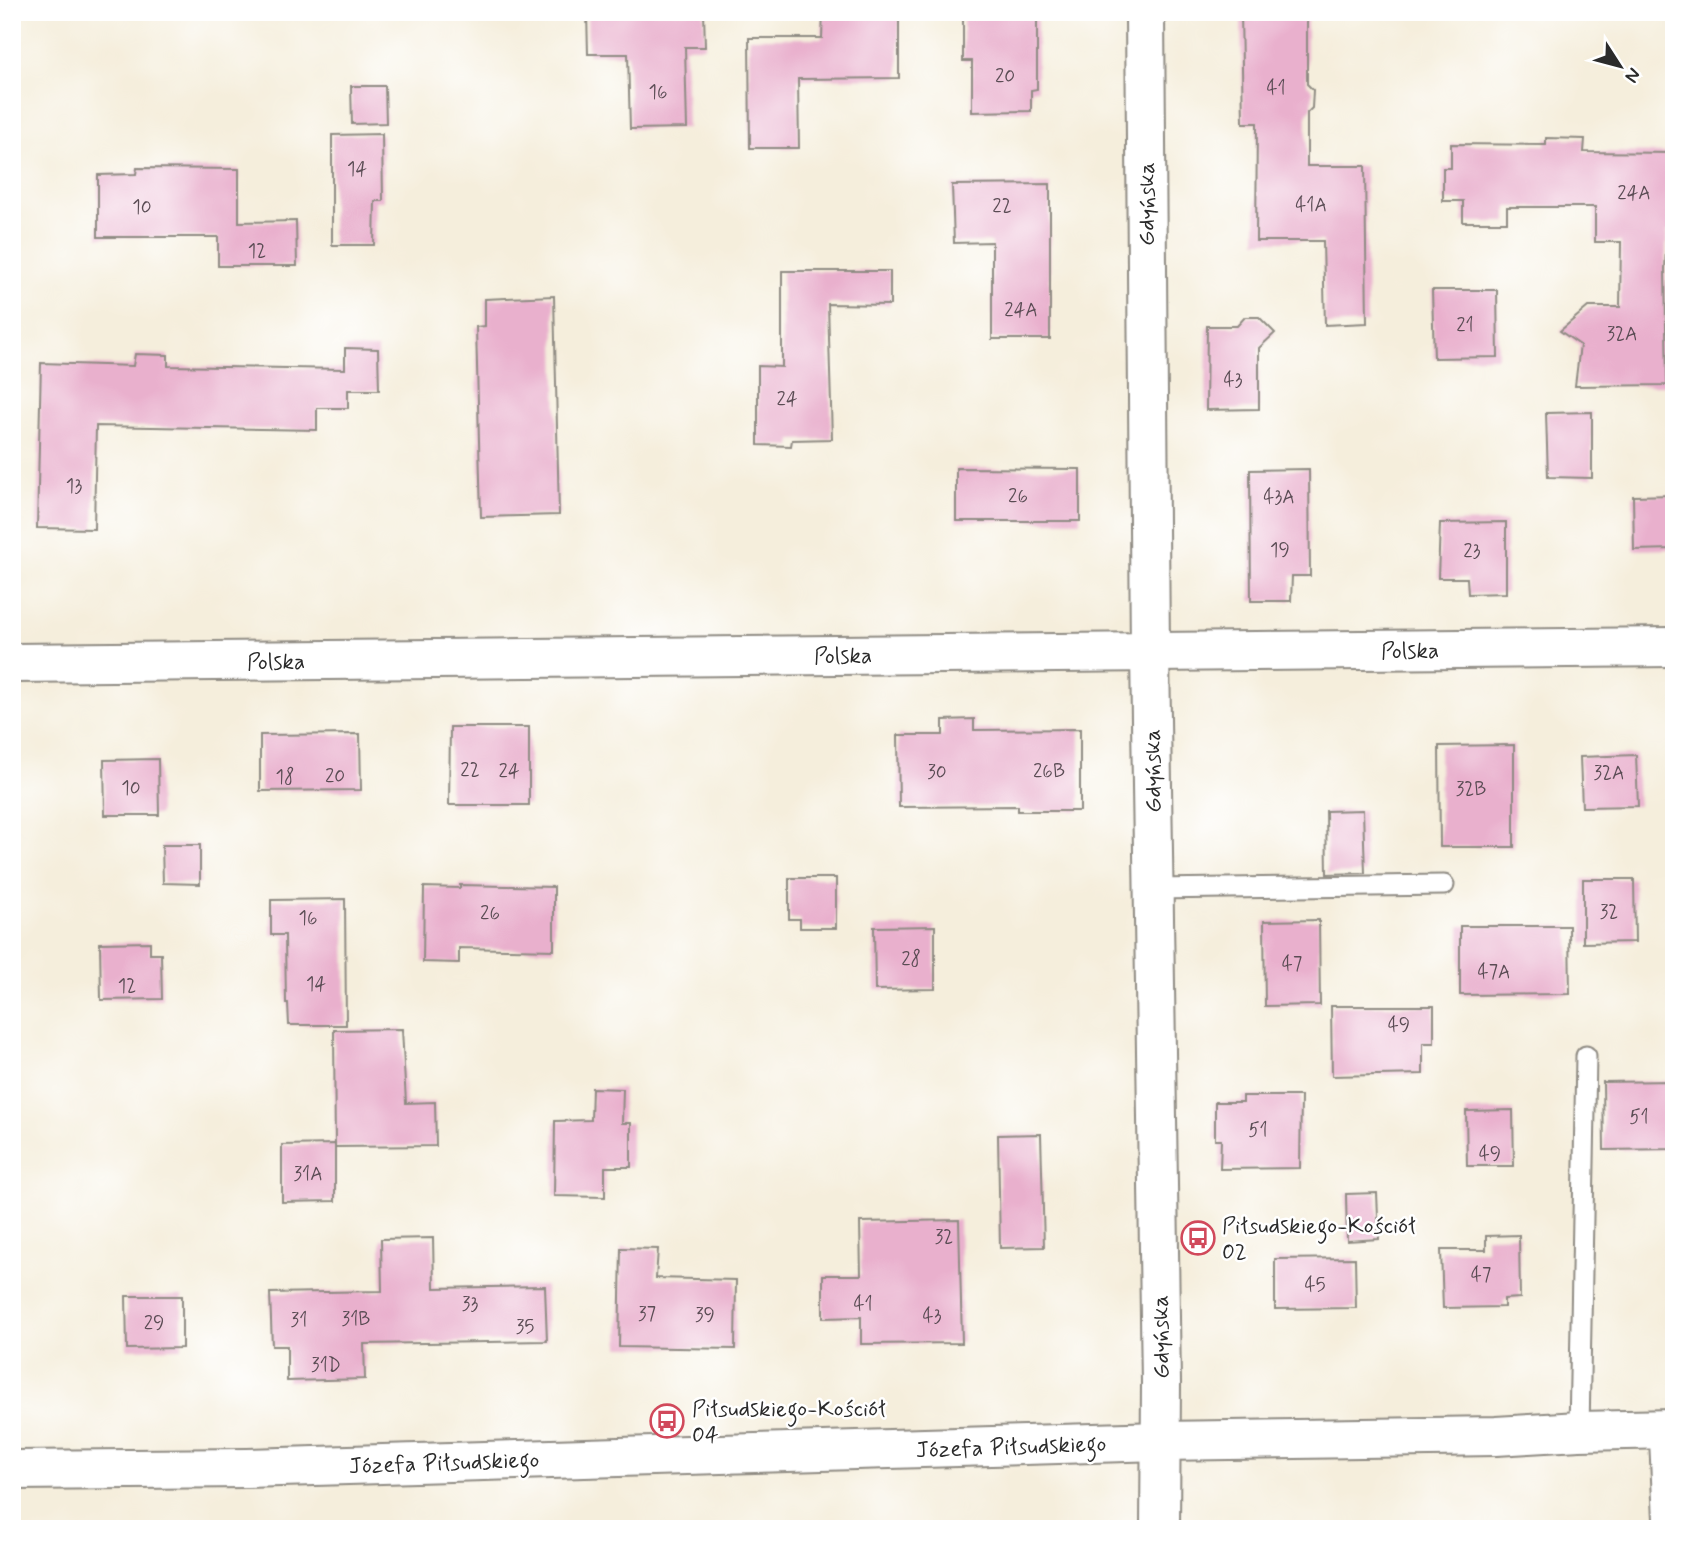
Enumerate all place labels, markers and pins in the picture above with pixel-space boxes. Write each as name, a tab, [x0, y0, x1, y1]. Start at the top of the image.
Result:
place label: Piłsudskiego-Kościół 02	[1222, 1212, 1416, 1268]
bus stop icon: Piłsudskiego-Kościół 02	[1179, 1219, 1217, 1257]
place label: Piłsudskiego-Kościół 04	[692, 1395, 886, 1451]
bus stop icon: Piłsudskiego-Kościół 04	[648, 1402, 686, 1440]

